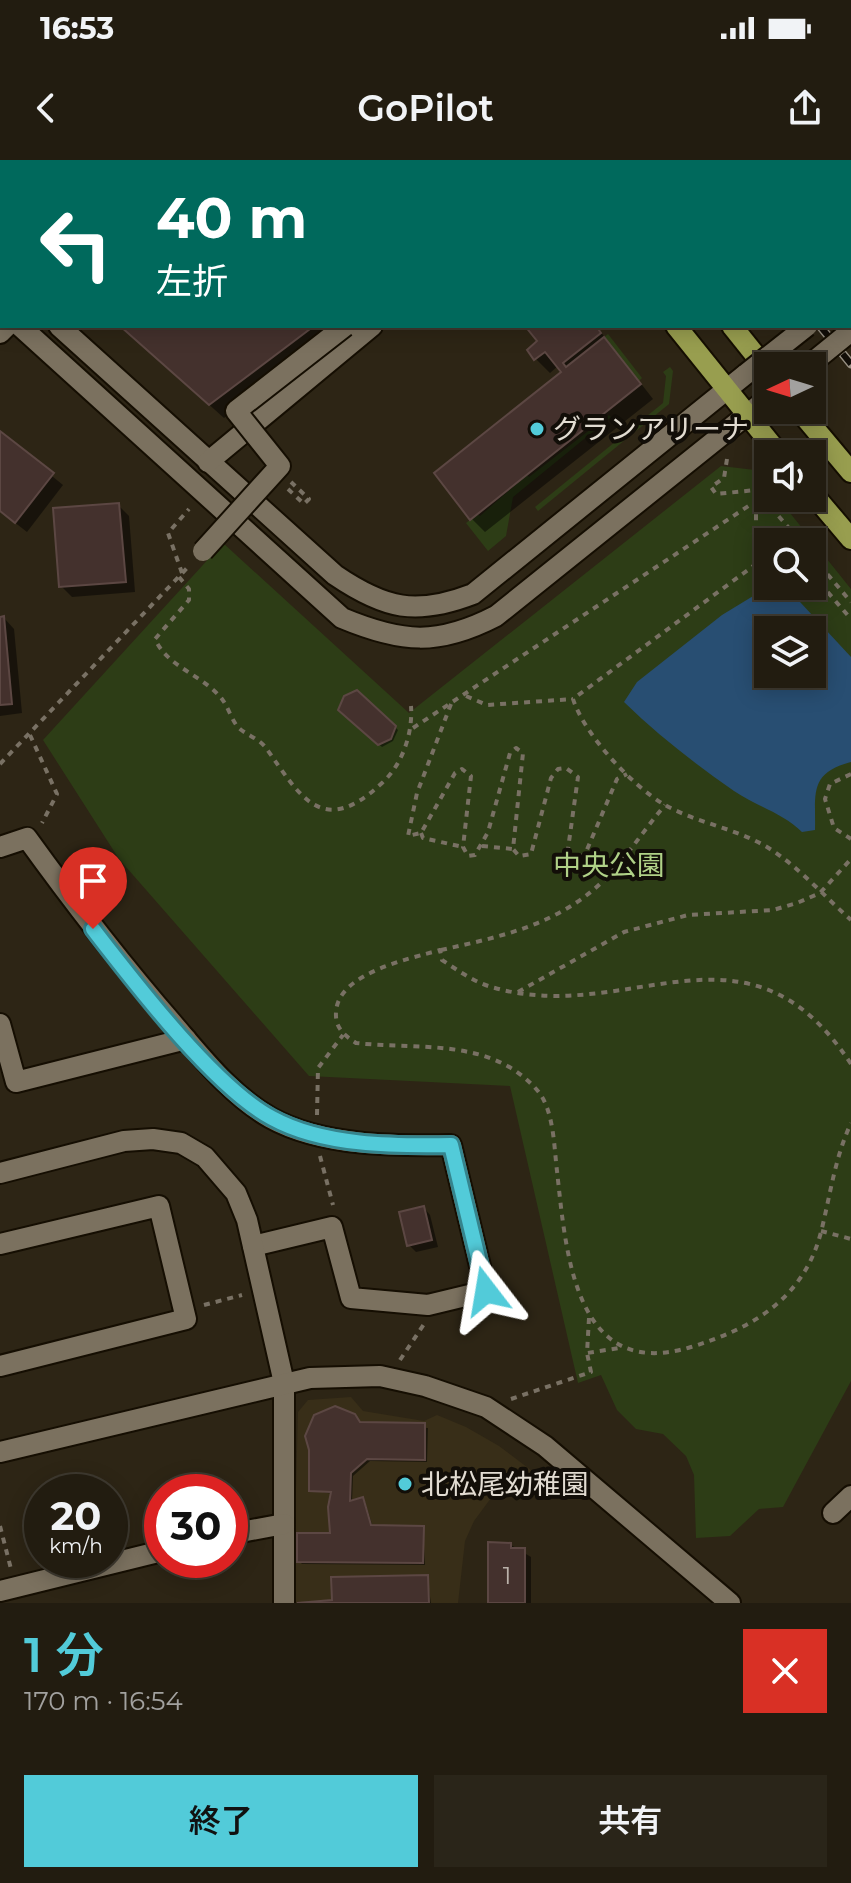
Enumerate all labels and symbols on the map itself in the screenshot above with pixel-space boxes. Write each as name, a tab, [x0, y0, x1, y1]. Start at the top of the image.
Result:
north arrow	[754, 352, 826, 424]
place label: グランアリーナ	[553, 412, 749, 446]
marker: グランアリーナ	[528, 420, 546, 438]
pin	[59, 847, 127, 929]
park label: 中央公園	[553, 848, 665, 882]
position arrow	[444, 1249, 528, 1333]
place label: 北松尾幼稚園	[421, 1467, 589, 1501]
speed limit sign: 30	[144, 1474, 248, 1578]
marker: 北松尾幼稚園	[396, 1475, 414, 1493]
house number: 1	[503, 1561, 511, 1590]

